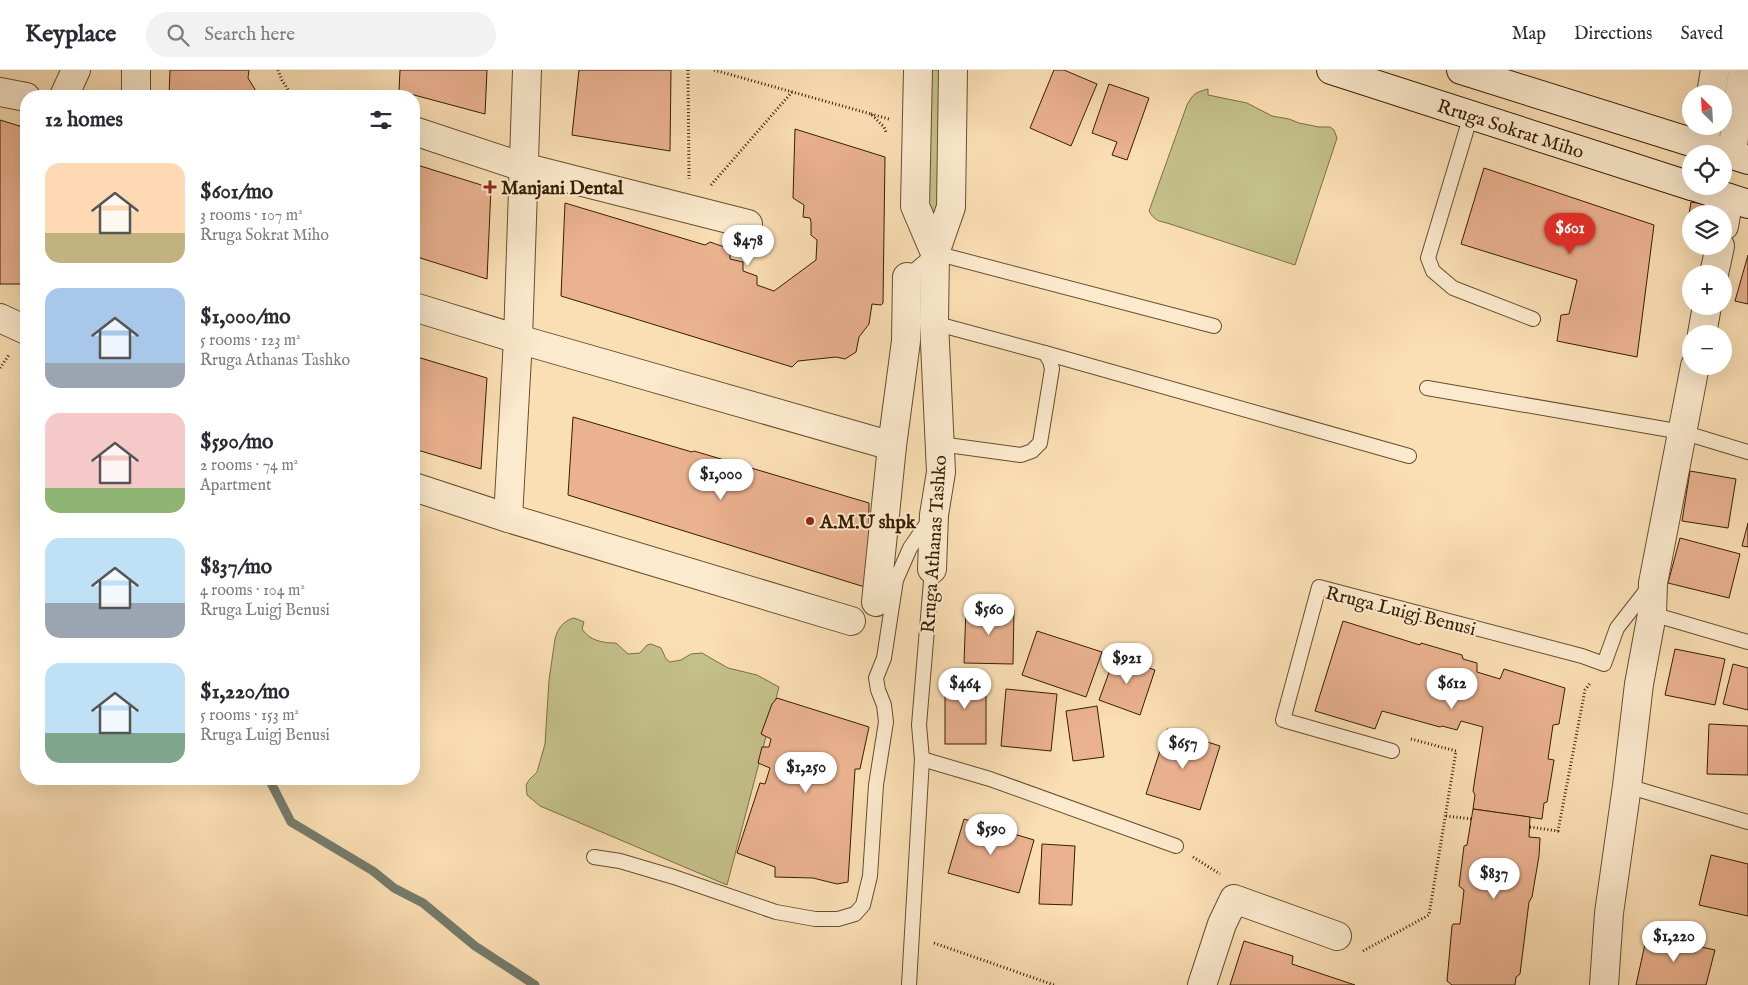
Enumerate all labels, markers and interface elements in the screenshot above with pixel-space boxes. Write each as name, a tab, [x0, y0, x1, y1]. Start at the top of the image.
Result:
search box	[146, 12, 496, 57]
text: Keyplace	[25, 19, 116, 50]
icon: search	[164, 21, 192, 49]
text: Search here	[204, 23, 295, 47]
text: Map	[1512, 23, 1546, 46]
text: Directions	[1574, 23, 1652, 46]
text: Saved	[1680, 23, 1723, 46]
north arrow	[1682, 85, 1732, 135]
map controls	[1682, 85, 1732, 375]
street label: Rruga Sokrat Miho	[1434, 95, 1587, 165]
icon: filters	[367, 106, 395, 134]
text: 12 homes	[45, 107, 123, 134]
button: locate	[1682, 145, 1732, 195]
place label: Manjani Dental	[501, 177, 624, 201]
text: $601/mo	[200, 179, 273, 206]
marker: Manjani Dental	[483, 180, 497, 194]
icon: home	[85, 183, 145, 243]
button: layers	[1682, 205, 1732, 255]
text: 3 rooms · 107 m²	[200, 206, 303, 226]
pin: $601	[1540, 212, 1600, 255]
text: $601	[1555, 219, 1585, 239]
pin: $478	[718, 224, 778, 267]
text: Rruga Sokrat Miho	[200, 226, 329, 246]
text: $478	[733, 231, 763, 251]
button: +	[1682, 265, 1732, 315]
text: $1,000/mo	[200, 304, 291, 331]
icon: home	[85, 308, 145, 368]
button: −	[1682, 325, 1732, 375]
text: 5 rooms · 123 m²	[200, 331, 301, 351]
text: Rruga Athanas Tashko	[200, 351, 350, 371]
text: $590/mo	[200, 429, 273, 456]
icon: home	[85, 433, 145, 493]
street label: Rruga Athanas Tashko	[917, 454, 953, 634]
text: 2 rooms · 74 m²	[200, 456, 298, 476]
pin: $1,000	[680, 458, 762, 501]
text: $1,000	[700, 465, 742, 485]
text: Apartment	[200, 476, 271, 496]
place label: A.M.U shpk	[819, 511, 917, 535]
marker: A.M.U shpk	[804, 515, 816, 527]
text: $837/mo	[200, 554, 272, 581]
icon: home	[85, 558, 145, 618]
text: 4 rooms · 104 m²	[200, 581, 305, 601]
street label: Rruga Luigj Benusi	[1323, 582, 1478, 642]
pin: $560	[959, 594, 1019, 636]
text: $560	[974, 600, 1004, 620]
text: Rruga Luigj Benusi	[200, 601, 330, 621]
pin: $921	[1097, 642, 1157, 685]
text: $921	[1112, 649, 1142, 669]
pin: $464	[935, 668, 995, 710]
pin: $612	[1422, 668, 1482, 710]
text: $464	[949, 674, 981, 694]
text: $612	[1438, 674, 1466, 694]
text: $1,220/mo	[200, 679, 290, 706]
icon: home	[85, 683, 145, 743]
text: 5 rooms · 153 m²	[200, 706, 299, 726]
text: Rruga Luigj Benusi	[200, 726, 330, 746]
pin: $657	[1153, 728, 1213, 770]
text: $657	[1169, 734, 1197, 754]
pin: $1,250	[765, 752, 847, 794]
text: $1,250	[786, 758, 826, 778]
pin: $590	[961, 814, 1021, 856]
text: $590	[976, 820, 1006, 840]
pin: $837	[1464, 858, 1524, 900]
text: $837	[1480, 864, 1508, 884]
pin: $1,220	[1633, 920, 1715, 963]
text: $1,220	[1653, 927, 1695, 947]

